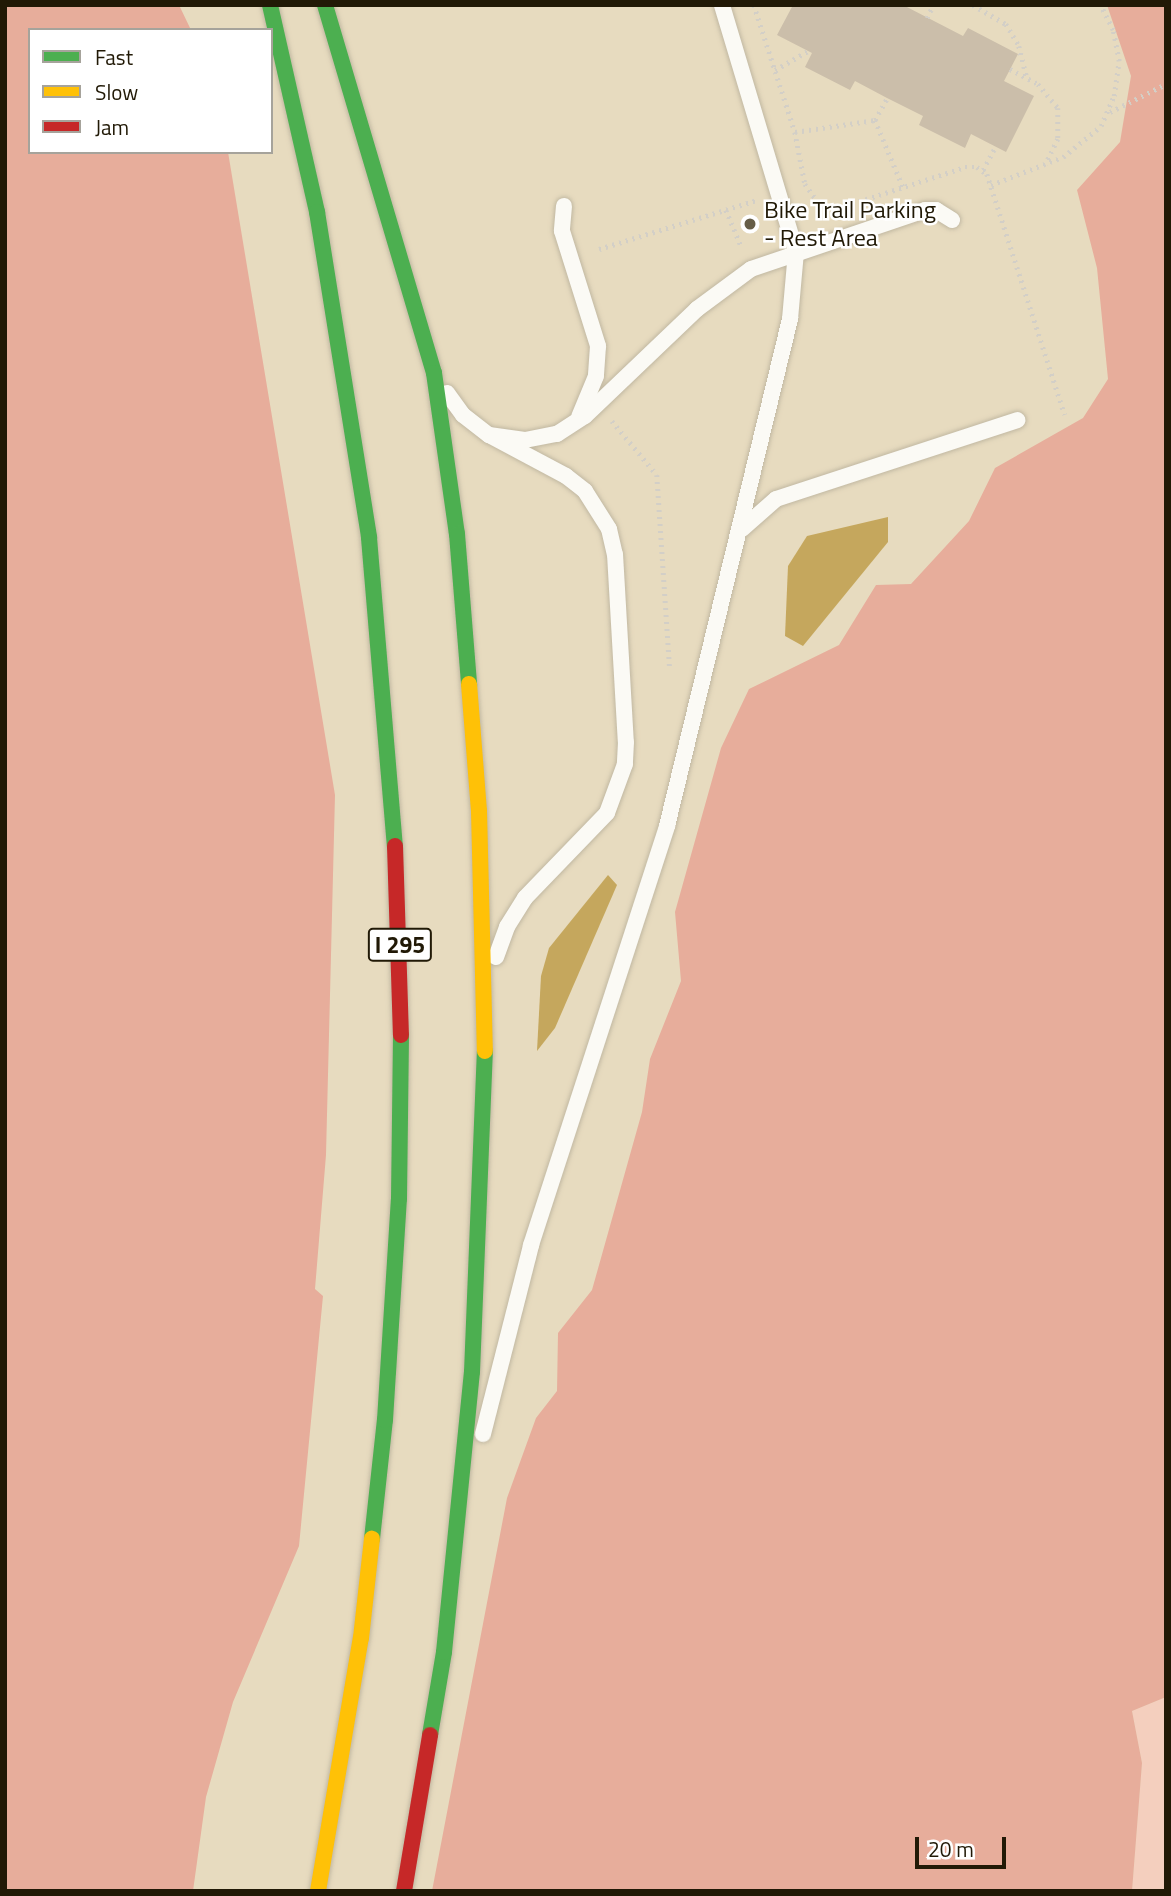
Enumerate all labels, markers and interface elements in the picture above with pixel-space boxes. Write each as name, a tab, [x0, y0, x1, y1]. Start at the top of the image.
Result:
legend	[28, 28, 273, 154]
text: Fast	[95, 41, 133, 73]
text: Slow	[95, 76, 138, 108]
text: Jam	[95, 111, 129, 143]
place label: Bike Trail Parking - Rest Area	[764, 196, 936, 252]
marker: Bike Trail Parking - Rest Area	[742, 216, 758, 232]
road number: I 295	[367, 926, 433, 964]
scale bar	[919, 1822, 1010, 1866]
text: 20 m	[928, 1833, 974, 1865]

